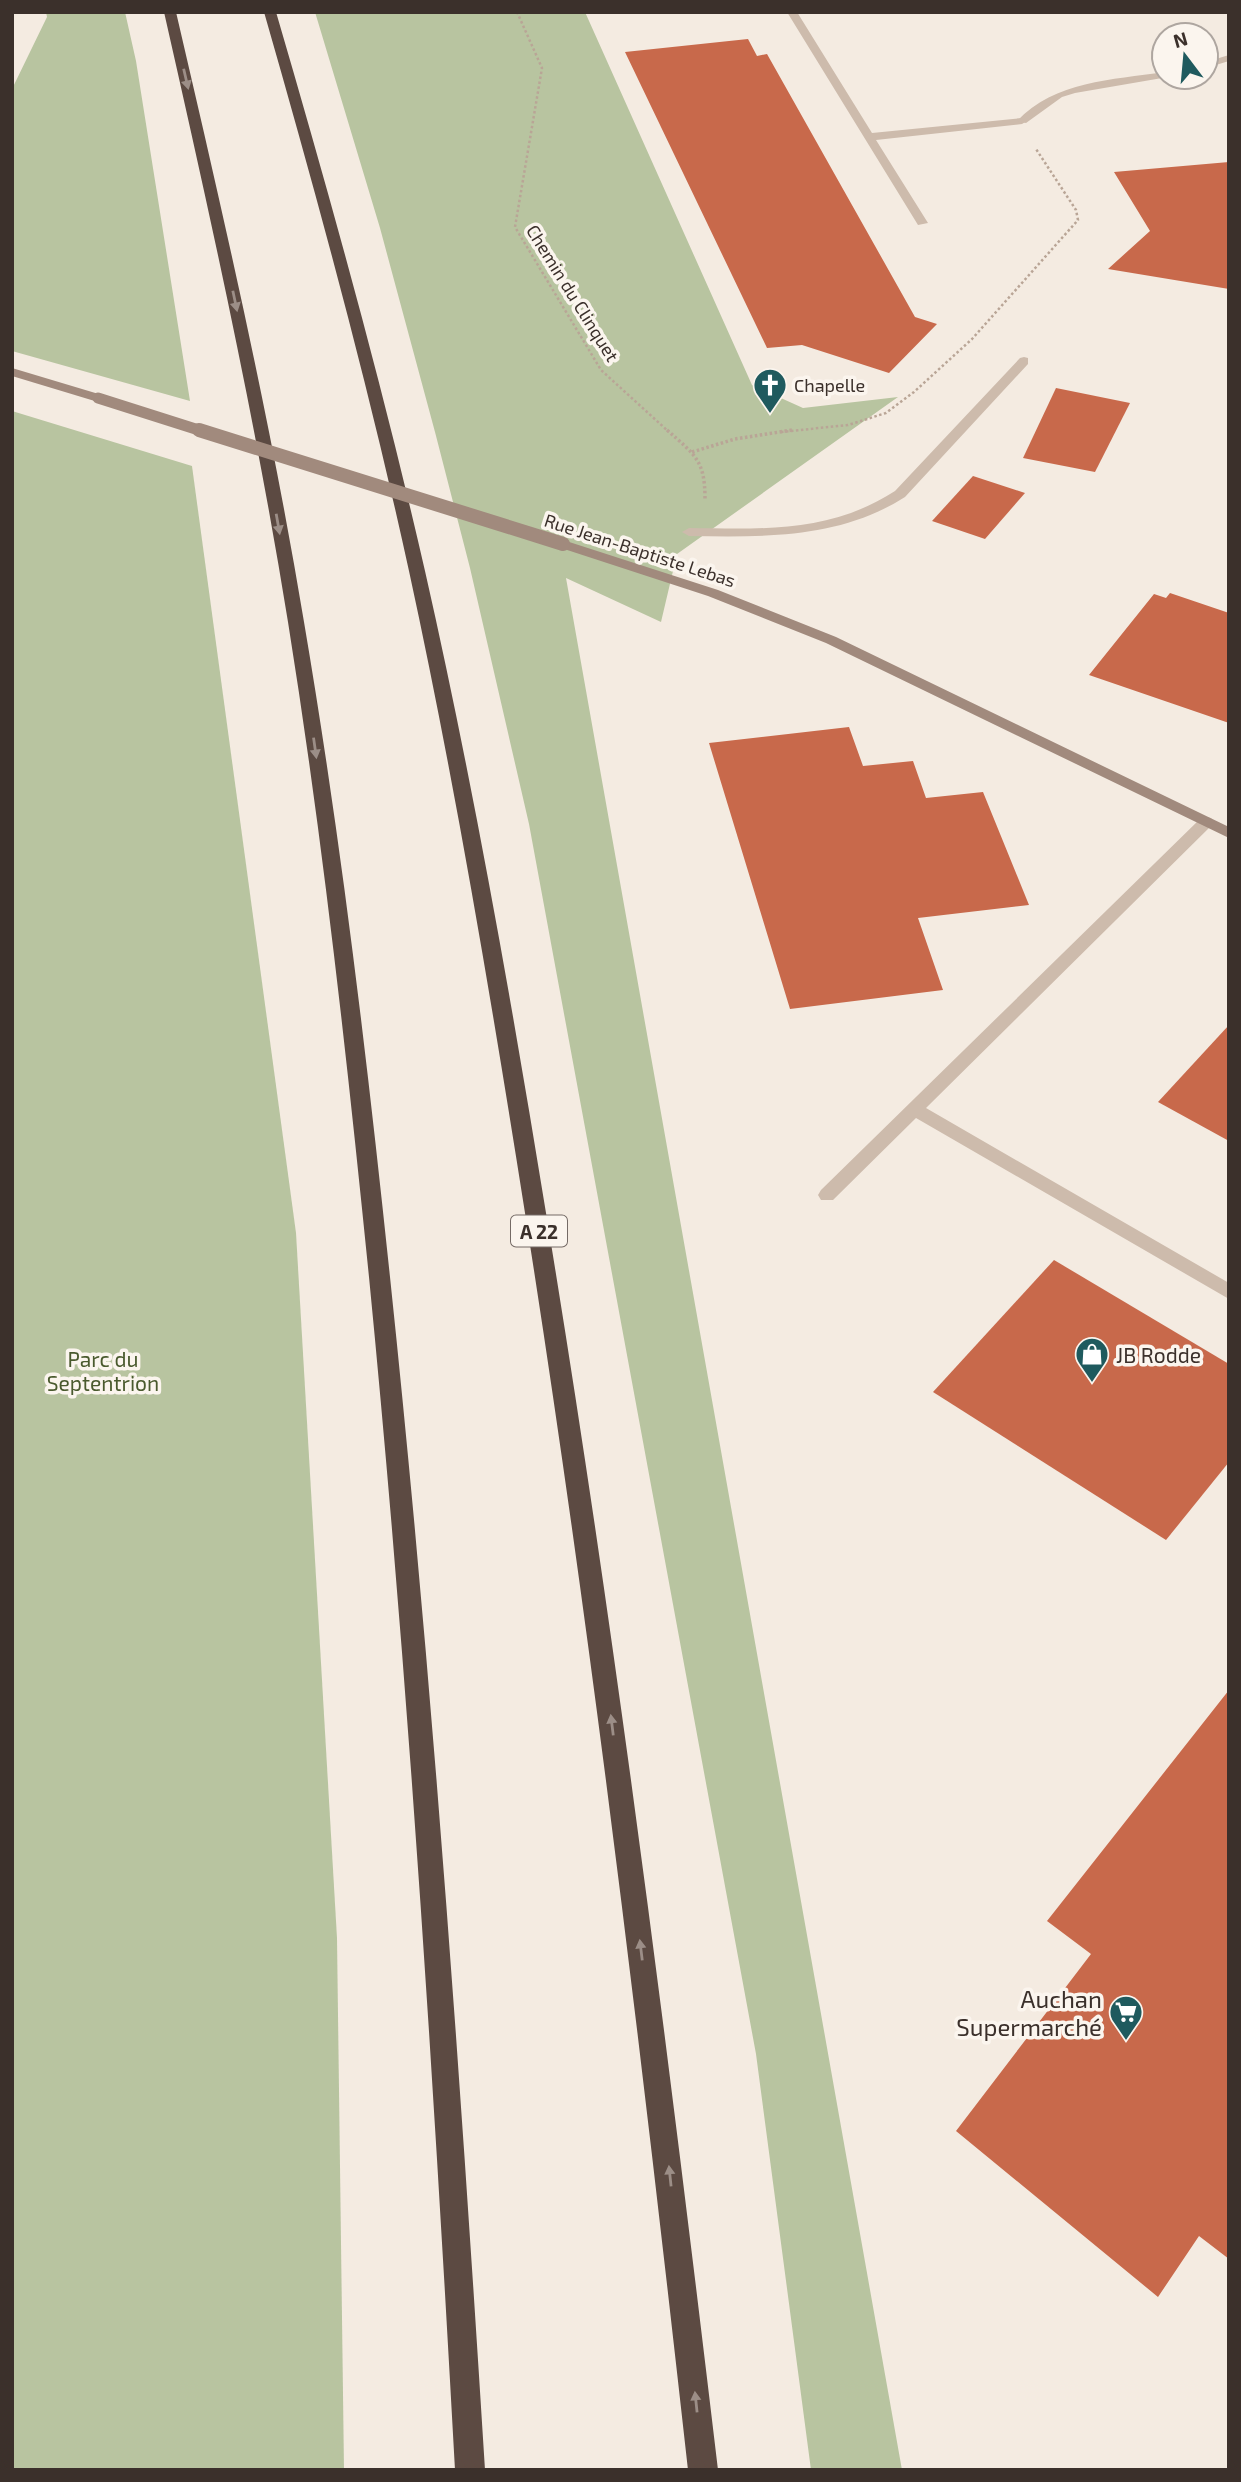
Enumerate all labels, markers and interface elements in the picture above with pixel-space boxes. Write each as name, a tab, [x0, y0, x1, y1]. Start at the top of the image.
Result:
north arrow	[1150, 21, 1220, 91]
text: N	[1170, 26, 1190, 52]
one-way arrow	[181, 68, 192, 90]
street label: Chemin du Clinquet	[522, 220, 624, 366]
one-way arrow	[230, 290, 241, 312]
church icon: Chapelle	[751, 366, 789, 415]
place label: Chapelle	[794, 374, 865, 396]
street label: Rue Jean-Baptiste Lebas	[542, 509, 738, 591]
one-way arrow	[273, 513, 284, 535]
one-way arrow	[310, 738, 321, 760]
road number: A 22	[511, 1216, 567, 1246]
shop icon: JB Rodde	[1073, 1335, 1111, 1384]
place label: JB Rodde	[1116, 1342, 1201, 1367]
park label: Parc du Septentrion	[47, 1346, 159, 1395]
one-way arrow	[606, 1713, 617, 1735]
one-way arrow	[636, 1939, 647, 1961]
place label: Auchan Supermarché	[956, 1984, 1102, 2041]
supermarket icon: Auchan Supermarché	[1107, 1993, 1145, 2042]
one-way arrow	[664, 2165, 675, 2187]
one-way arrow	[690, 2391, 701, 2413]

